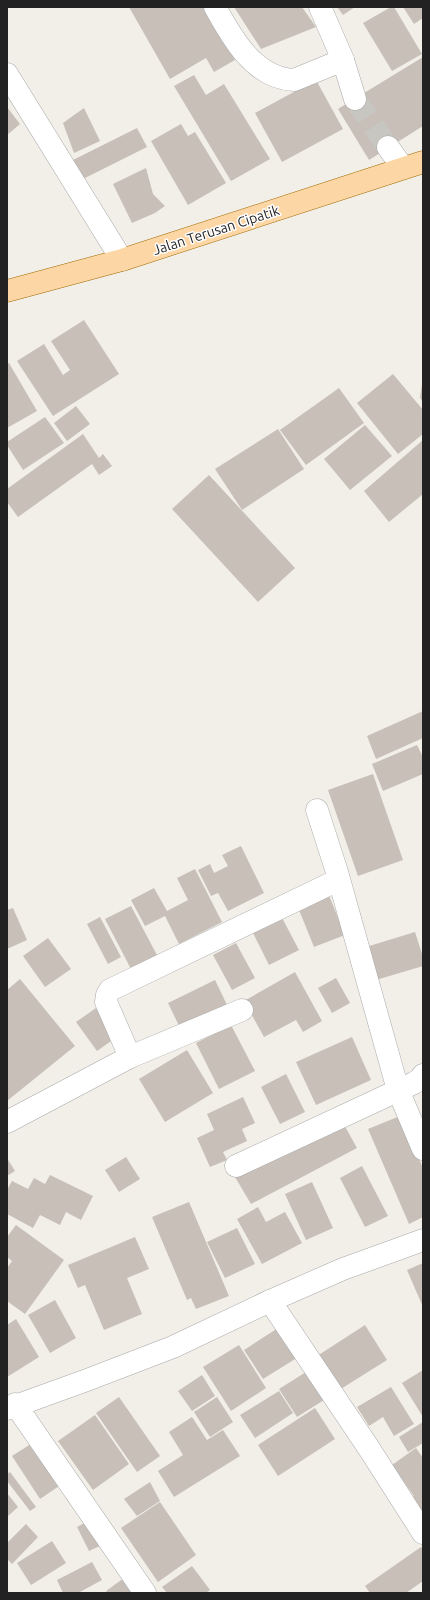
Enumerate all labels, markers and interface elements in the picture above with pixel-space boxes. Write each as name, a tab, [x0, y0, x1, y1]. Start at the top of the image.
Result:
street label: Jalan Terusan Cipatik	[151, 202, 281, 258]

